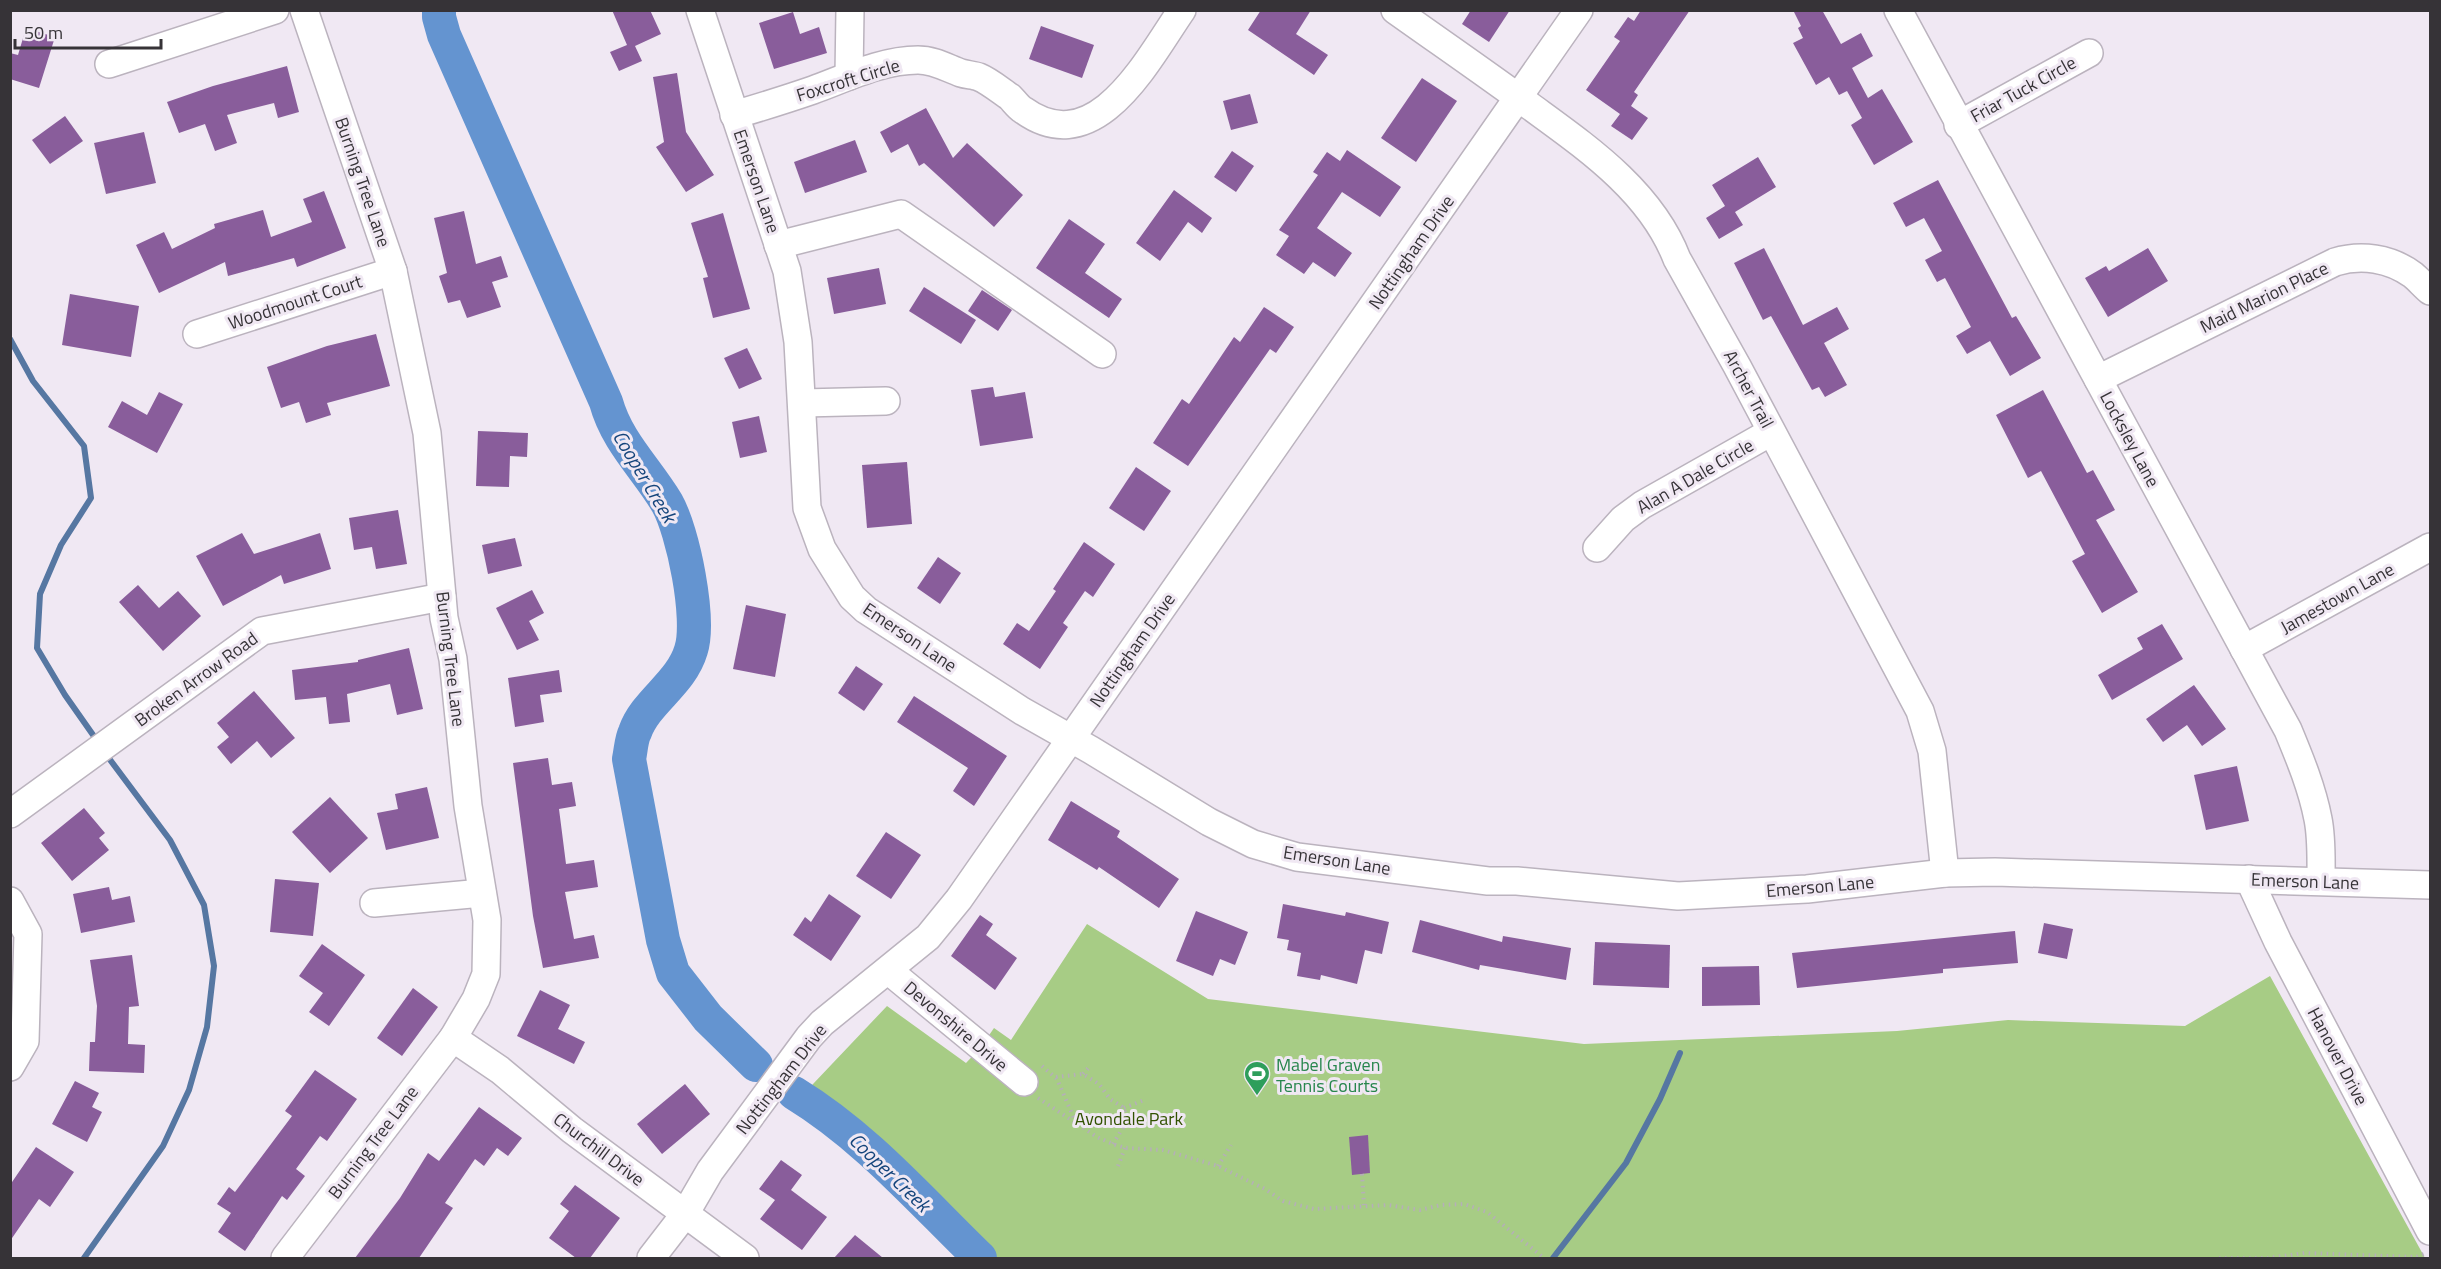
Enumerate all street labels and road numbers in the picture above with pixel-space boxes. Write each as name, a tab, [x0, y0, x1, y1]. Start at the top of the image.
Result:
street label: Friar Tuck Circle	[1965, 49, 2081, 129]
street label: Foxcroft Circle	[793, 51, 903, 109]
street label: Burning Tree Lane	[328, 113, 398, 251]
street label: Emerson Lane	[727, 125, 787, 237]
street label: Nottingham Drive	[1361, 189, 1461, 315]
street label: Maid Marion Place	[2195, 254, 2333, 340]
street label: Woodmount Court	[225, 267, 366, 336]
street label: Archer Trail	[1717, 345, 1781, 433]
street label: Locksley Lane	[2093, 386, 2167, 492]
street label: Alan A Dale Circle	[1632, 432, 1758, 520]
street label: Jamestown Lane	[2275, 556, 2399, 640]
street label: Nottingham Drive	[1082, 587, 1182, 713]
street label: Burning Tree Lane	[429, 590, 473, 728]
street label: Emerson Lane	[858, 596, 962, 678]
street label: Broken Arrow Road	[129, 625, 263, 733]
street label: Emerson Lane	[1281, 838, 1393, 882]
street label: Emerson Lane	[2250, 866, 2360, 896]
street label: Emerson Lane	[1765, 868, 1875, 904]
street label: Devonshire Drive	[898, 974, 1014, 1078]
street label: Hanover Drive	[2301, 1002, 2375, 1110]
street label: Nottingham Drive	[729, 1018, 833, 1140]
street label: Burning Tree Lane	[321, 1080, 425, 1204]
street label: Churchill Drive	[548, 1106, 650, 1192]

